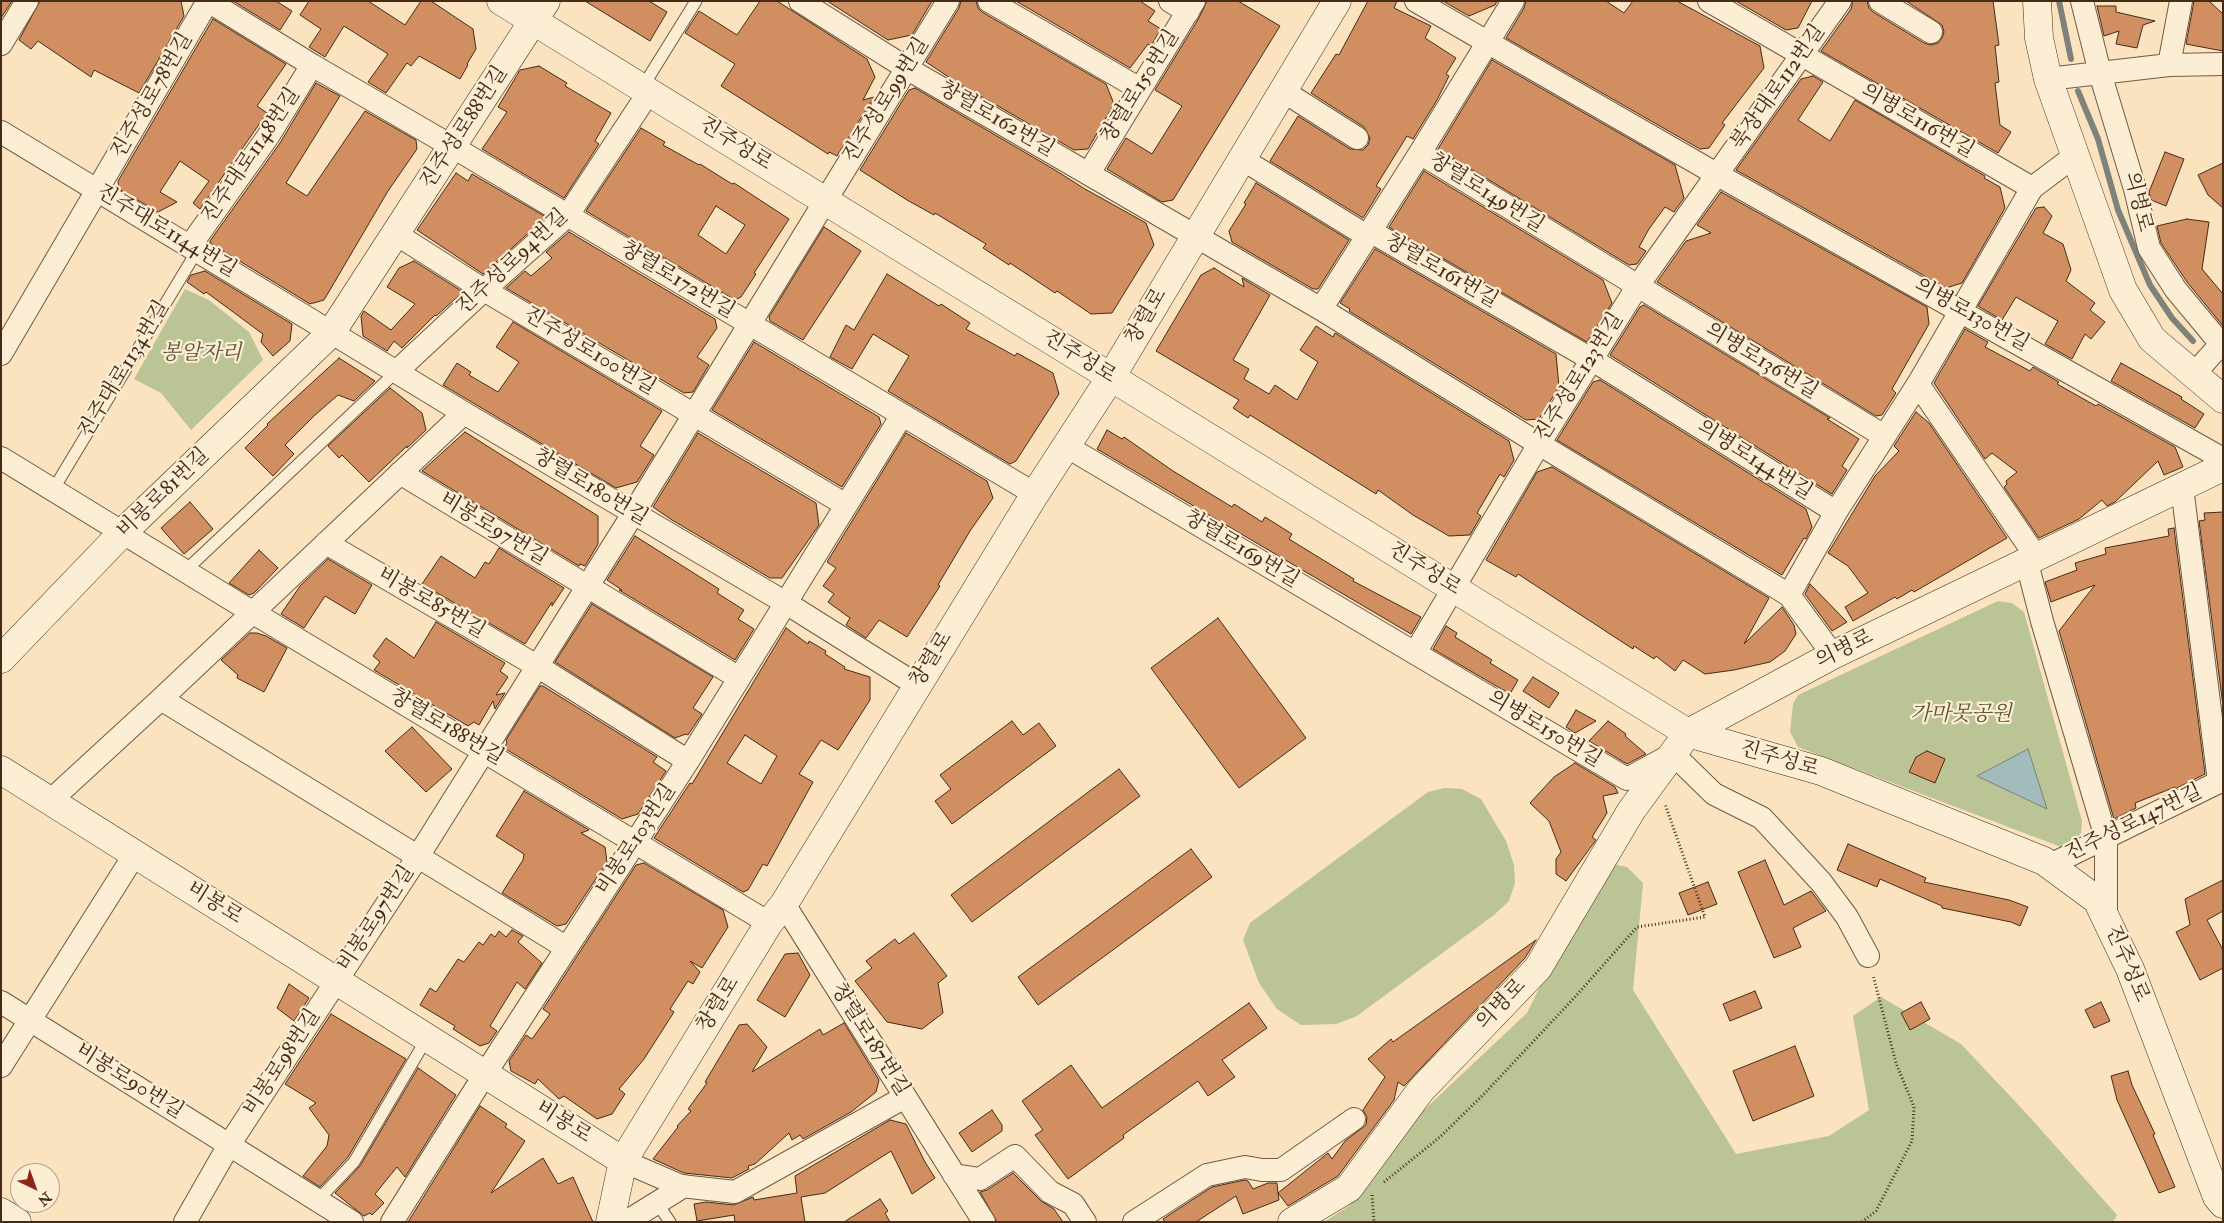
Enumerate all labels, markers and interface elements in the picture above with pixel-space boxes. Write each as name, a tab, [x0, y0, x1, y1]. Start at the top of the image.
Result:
street label: 북장대로112번길	[1726, 20, 1832, 156]
street label: 창렬로150번길	[1096, 26, 1186, 148]
street label: 진주성로78번길	[107, 29, 199, 163]
street label: 진주성로99번길	[838, 34, 936, 168]
street label: 진주성로88번길	[416, 62, 514, 194]
street label: 창렬로162번길	[933, 77, 1059, 163]
street label: 의병로116번길	[1856, 79, 1978, 165]
street label: 진주대로1148번길	[197, 84, 307, 228]
street label: 진주성로	[694, 113, 776, 177]
street label: 창렬로149번길	[1424, 149, 1548, 239]
street label: 의병로	[2117, 169, 2157, 235]
street label: 진주대로1144번길	[91, 180, 241, 284]
street label: 진주성로94번길	[452, 205, 574, 321]
street label: 창렬로161번길	[1380, 229, 1502, 315]
street label: 창렬로172번길	[615, 237, 739, 325]
street label: 의병로130번길	[1909, 274, 2033, 358]
street label: 창렬로	[1121, 284, 1173, 350]
street label: 진주대로1134번길	[74, 297, 176, 443]
street label: 진주성로100번길	[518, 302, 660, 402]
street label: 진주성로123번길	[1530, 309, 1630, 447]
street label: 의병로136번길	[1700, 318, 1822, 406]
street label: 진주성로	[1038, 326, 1120, 390]
park label: 봉알자리	[160, 341, 242, 367]
street label: 의병로144번길	[1692, 415, 1816, 507]
street label: 비봉로81번길	[113, 444, 215, 544]
street label: 창렬로180번길	[528, 444, 652, 532]
street label: 비봉로97번길	[434, 488, 552, 572]
street label: 창렬로169번길	[1179, 506, 1303, 594]
street label: 진주성로	[1383, 538, 1465, 602]
street label: 비봉로85번길	[373, 563, 489, 645]
street label: 의병로	[1812, 625, 1878, 675]
street label: 창렬로	[905, 628, 959, 692]
street label: 창렬로188번길	[384, 684, 508, 772]
street label: 의병로150번길	[1482, 686, 1606, 774]
park label: 가마못공원	[1910, 702, 2012, 728]
street label: 진주성로	[1737, 737, 1821, 783]
street label: 비봉로103번길	[592, 780, 682, 900]
street label: 진주성로147번길	[2061, 780, 2207, 868]
street label: 비봉로97번길	[333, 861, 421, 977]
street label: 비봉로	[182, 877, 246, 931]
street label: 진주성로	[2099, 922, 2153, 1006]
street label: 창렬로	[692, 973, 746, 1037]
street label: 의병로	[1472, 974, 1532, 1036]
street label: 창렬로187번길	[824, 979, 914, 1101]
street label: 비봉로98번길	[239, 1005, 327, 1121]
street label: 비봉로90번길	[70, 1039, 188, 1125]
street label: 비봉로	[531, 1096, 595, 1150]
north arrow	[10, 1163, 60, 1213]
text: N	[34, 1188, 55, 1209]

